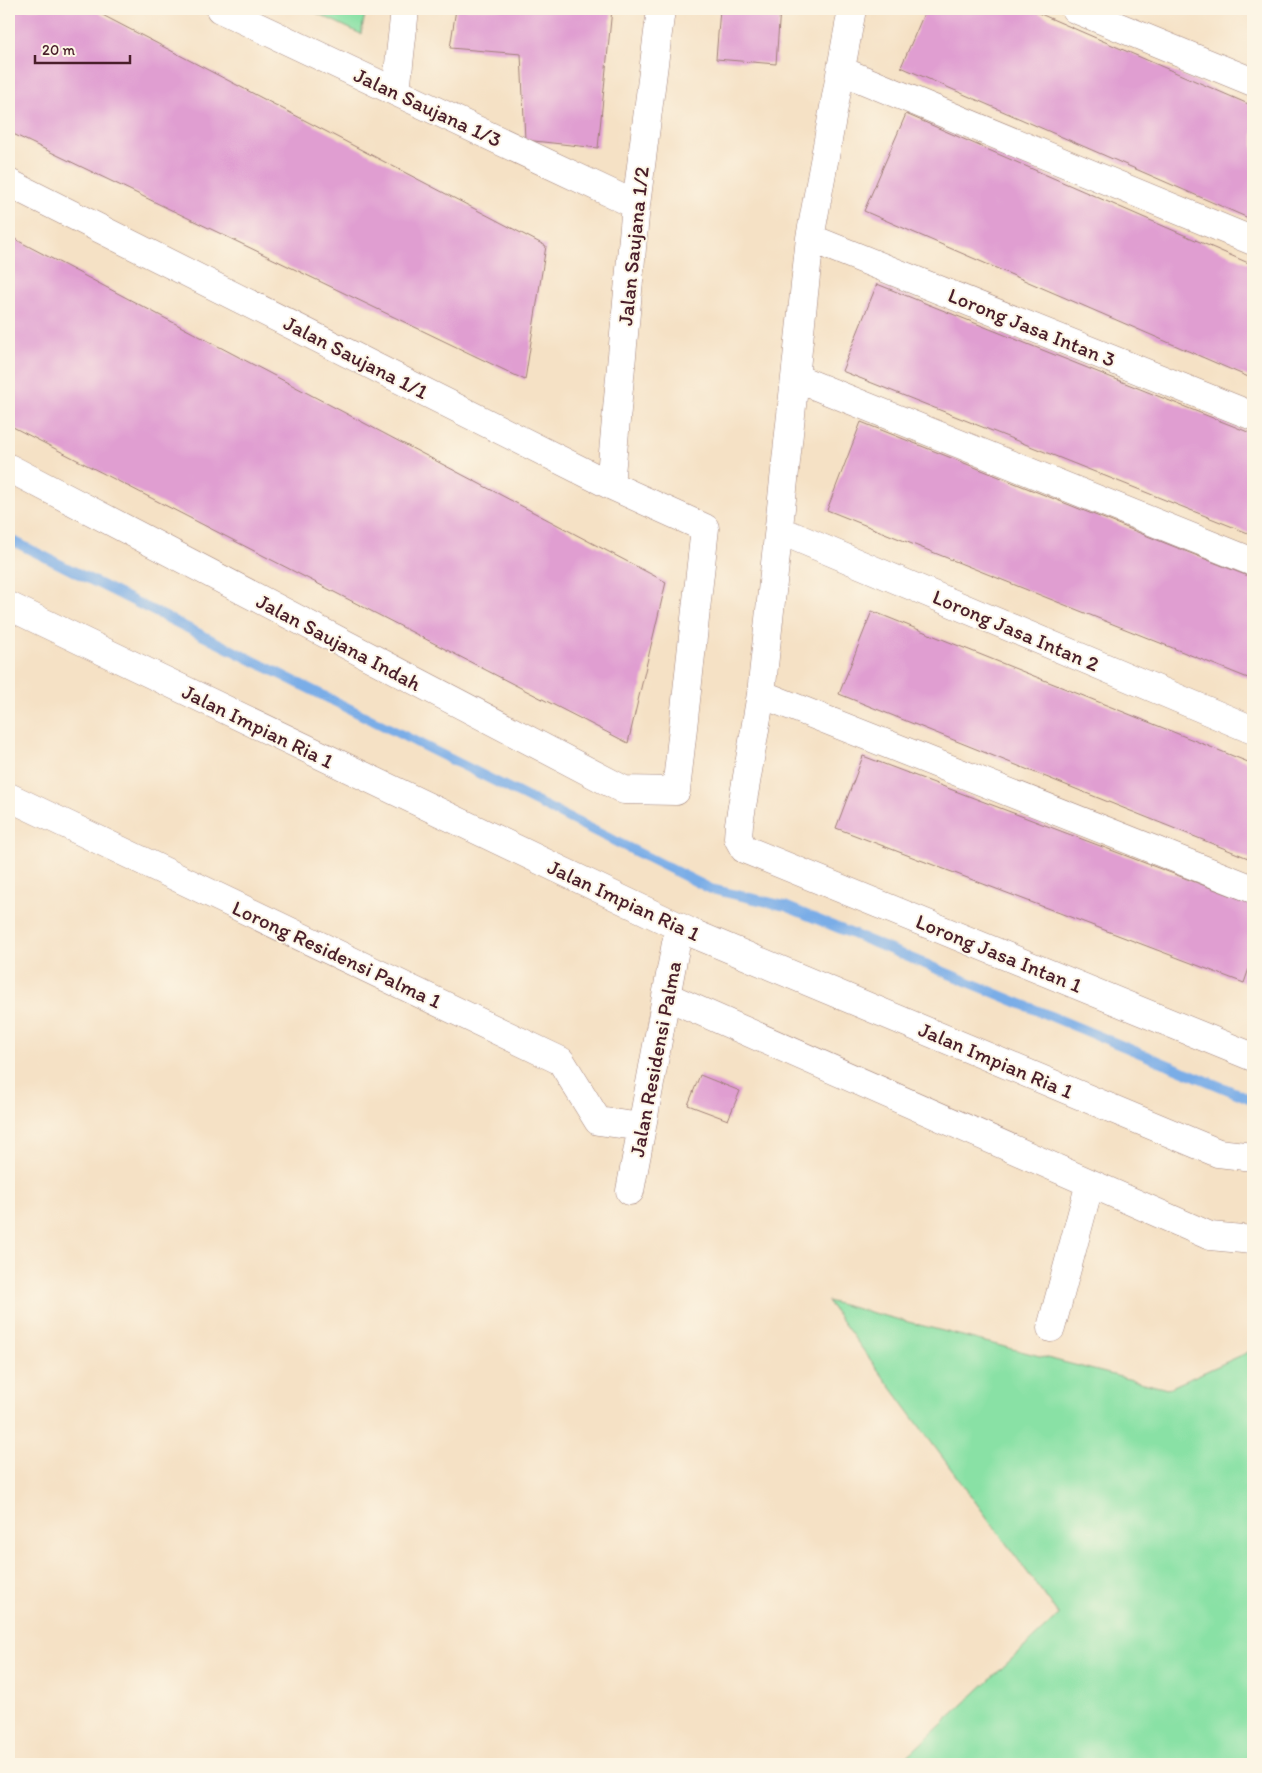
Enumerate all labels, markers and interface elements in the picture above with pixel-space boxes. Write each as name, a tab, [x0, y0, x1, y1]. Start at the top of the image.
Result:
scale bar	[35, 32, 130, 64]
text: 20 m	[42, 41, 76, 59]
street label: Jalan Saujana 1/3	[350, 62, 506, 152]
street label: Jalan Saujana 1/2	[612, 165, 654, 327]
street label: Lorong Jasa Intan 3	[945, 282, 1119, 372]
street label: Jalan Saujana 1/1	[280, 310, 433, 404]
street label: Lorong Jasa Intan 2	[929, 584, 1103, 676]
street label: Jalan Saujana Indah	[252, 588, 426, 696]
street label: Jalan Impian Ria 1	[178, 679, 338, 774]
street label: Jalan Impian Ria 1	[544, 854, 704, 946]
street label: Lorong Residensi Palma 1	[228, 895, 446, 1014]
street label: Lorong Jasa Intan 1	[912, 908, 1086, 998]
street label: Jalan Residensi Palma	[624, 959, 686, 1159]
street label: Jalan Impian Ria 1	[915, 1016, 1077, 1104]

